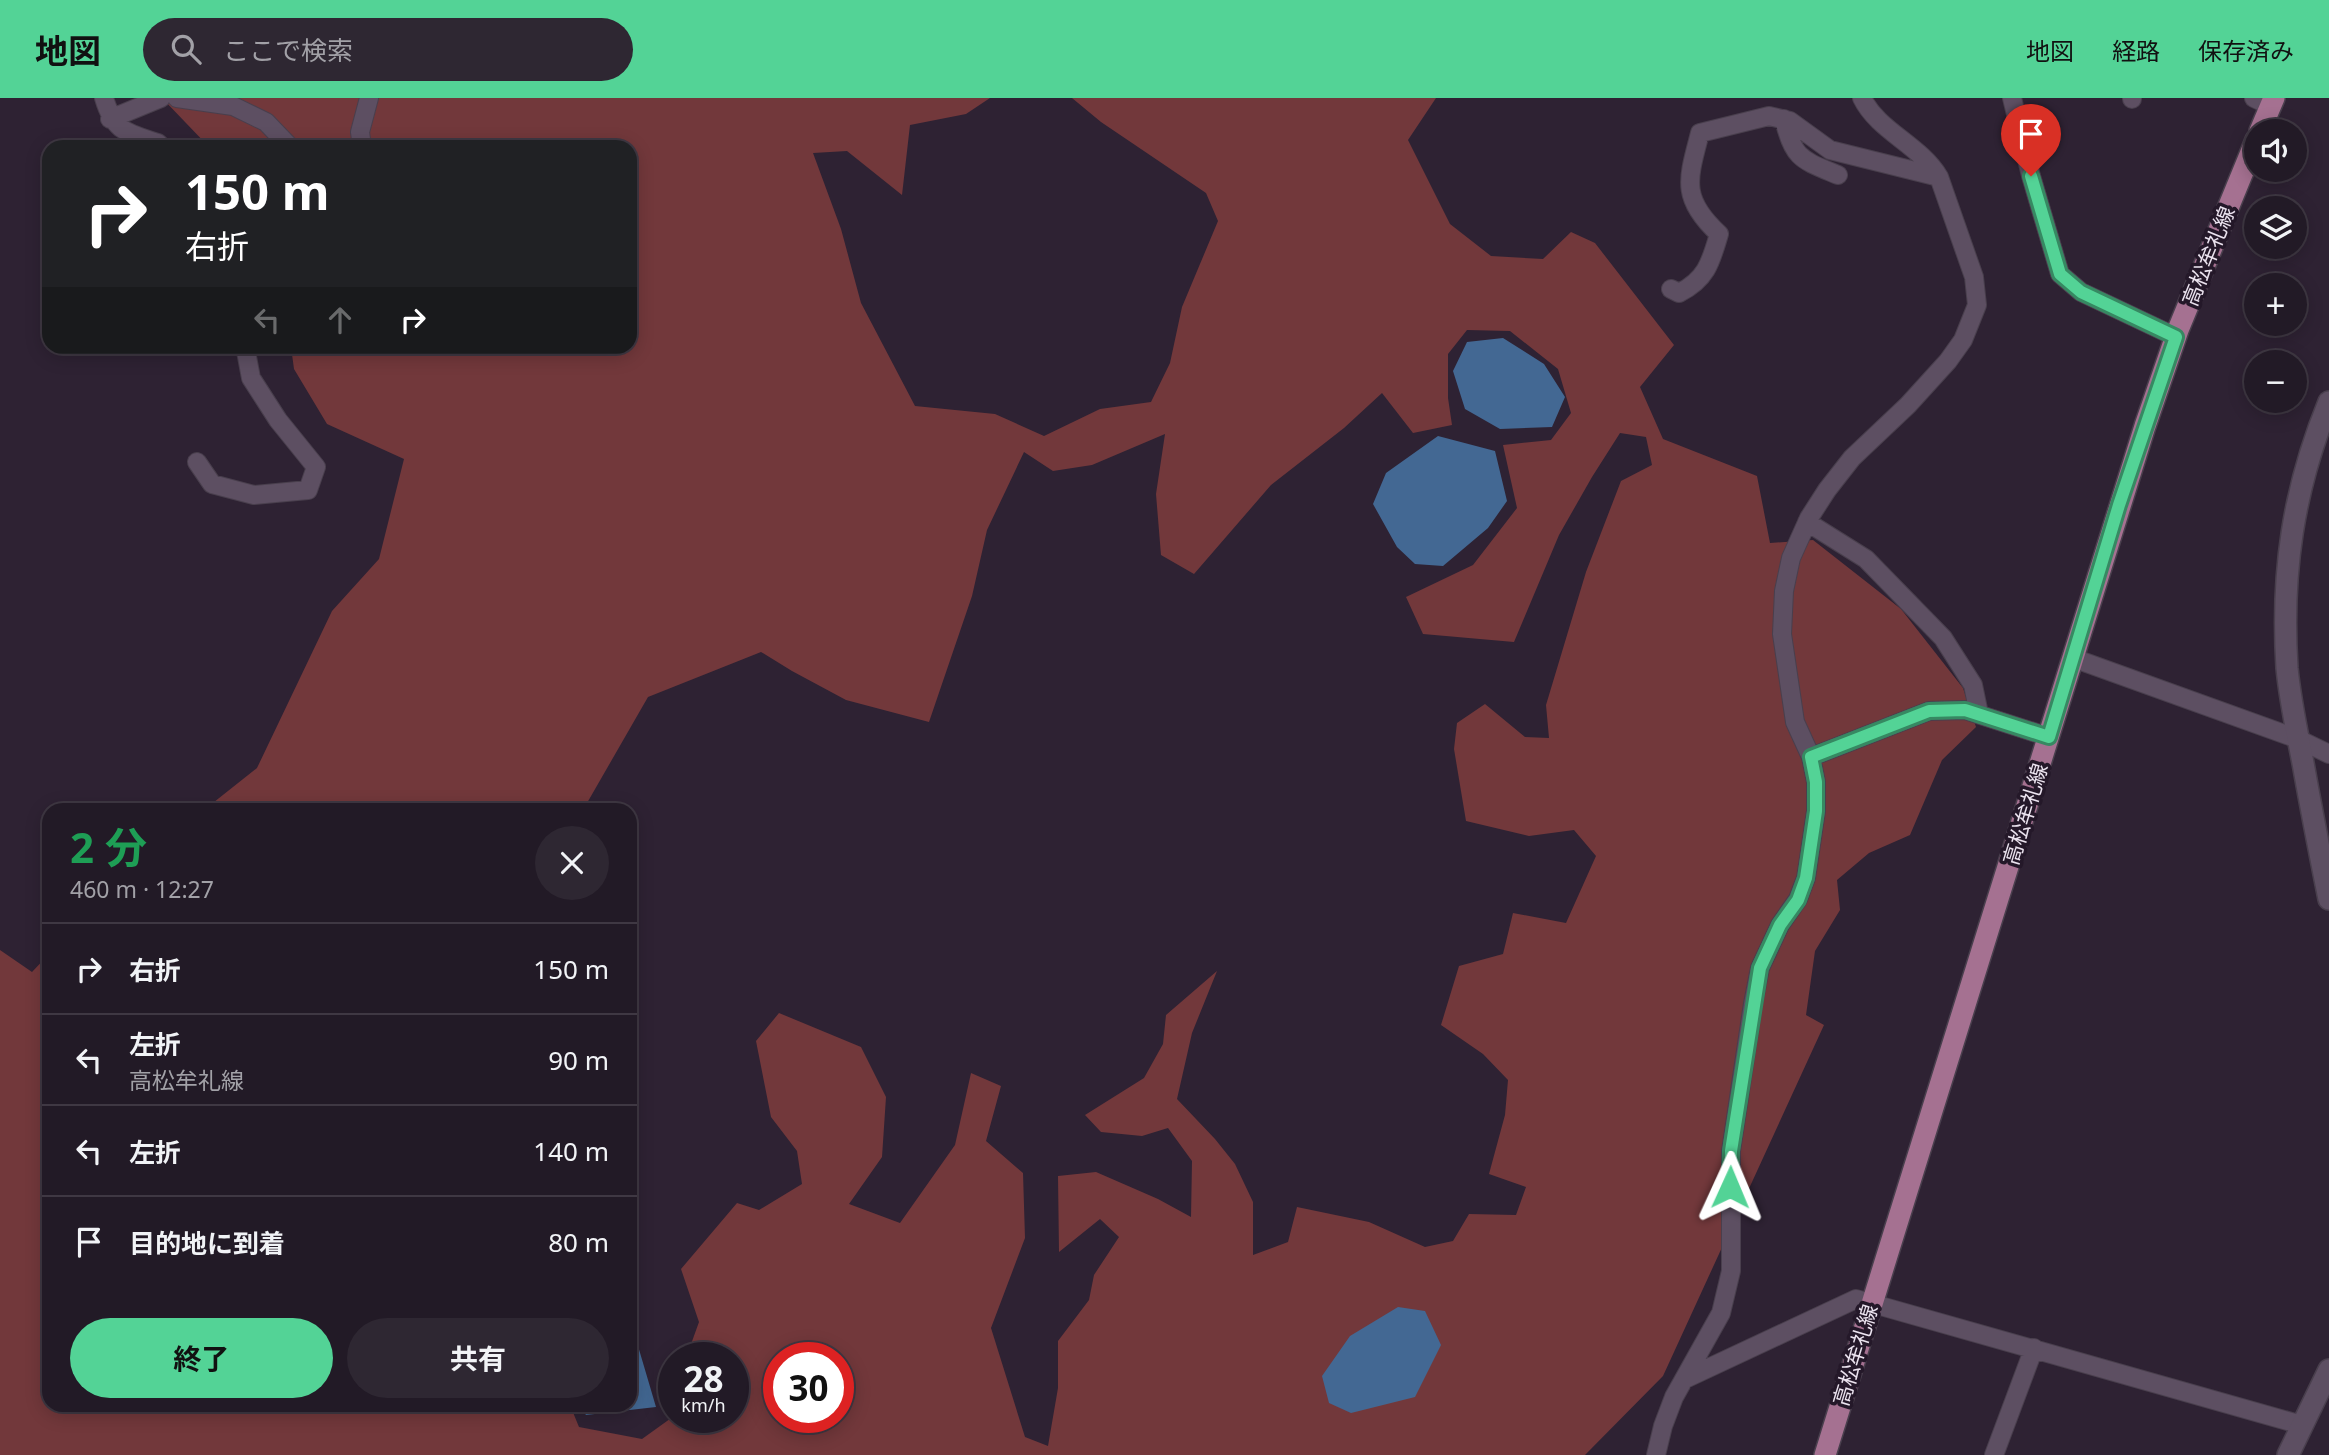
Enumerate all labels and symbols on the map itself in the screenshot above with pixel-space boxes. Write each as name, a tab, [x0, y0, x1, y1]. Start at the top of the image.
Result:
pin	[2001, 104, 2061, 176]
street label: 高松牟礼線	[2175, 202, 2241, 310]
street label: 高松牟礼線	[1996, 760, 2054, 868]
position arrow	[1693, 1150, 1767, 1224]
street label: 高松牟礼線	[1826, 1301, 1884, 1409]
speed limit sign: 30	[763, 1342, 854, 1433]

